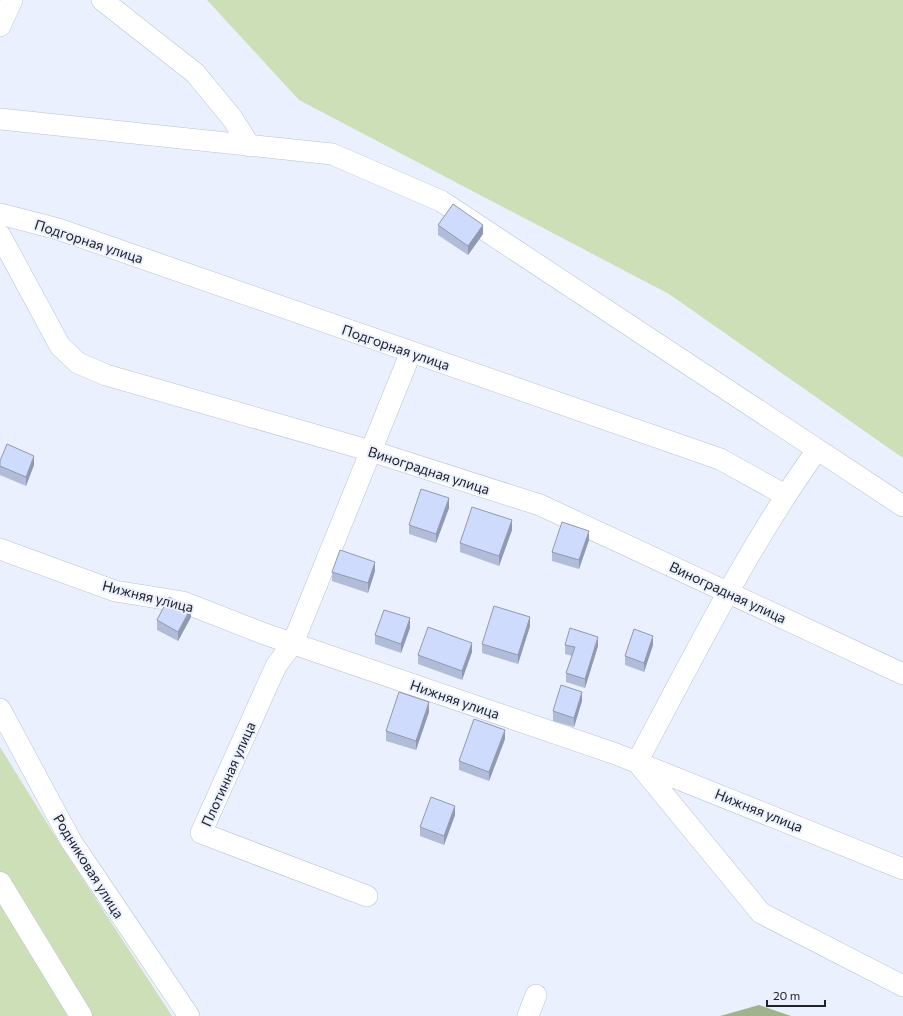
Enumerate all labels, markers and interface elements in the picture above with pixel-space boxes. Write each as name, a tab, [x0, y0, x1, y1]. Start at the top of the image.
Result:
street label: Подгорная улица	[33, 215, 145, 267]
street label: Подгорная улица	[340, 321, 452, 373]
street label: Виноградная улица	[366, 442, 492, 498]
street label: Виноградная улица	[667, 558, 789, 626]
street label: Нижняя улица	[101, 576, 195, 616]
street label: Нижняя улица	[408, 676, 502, 722]
street label: Плотинная улица	[197, 719, 259, 829]
street label: Нижняя улица	[713, 785, 805, 835]
street label: Родниковая улица	[50, 811, 128, 921]
scale bar	[767, 982, 825, 1008]
text: 20 m	[773, 988, 800, 1002]

